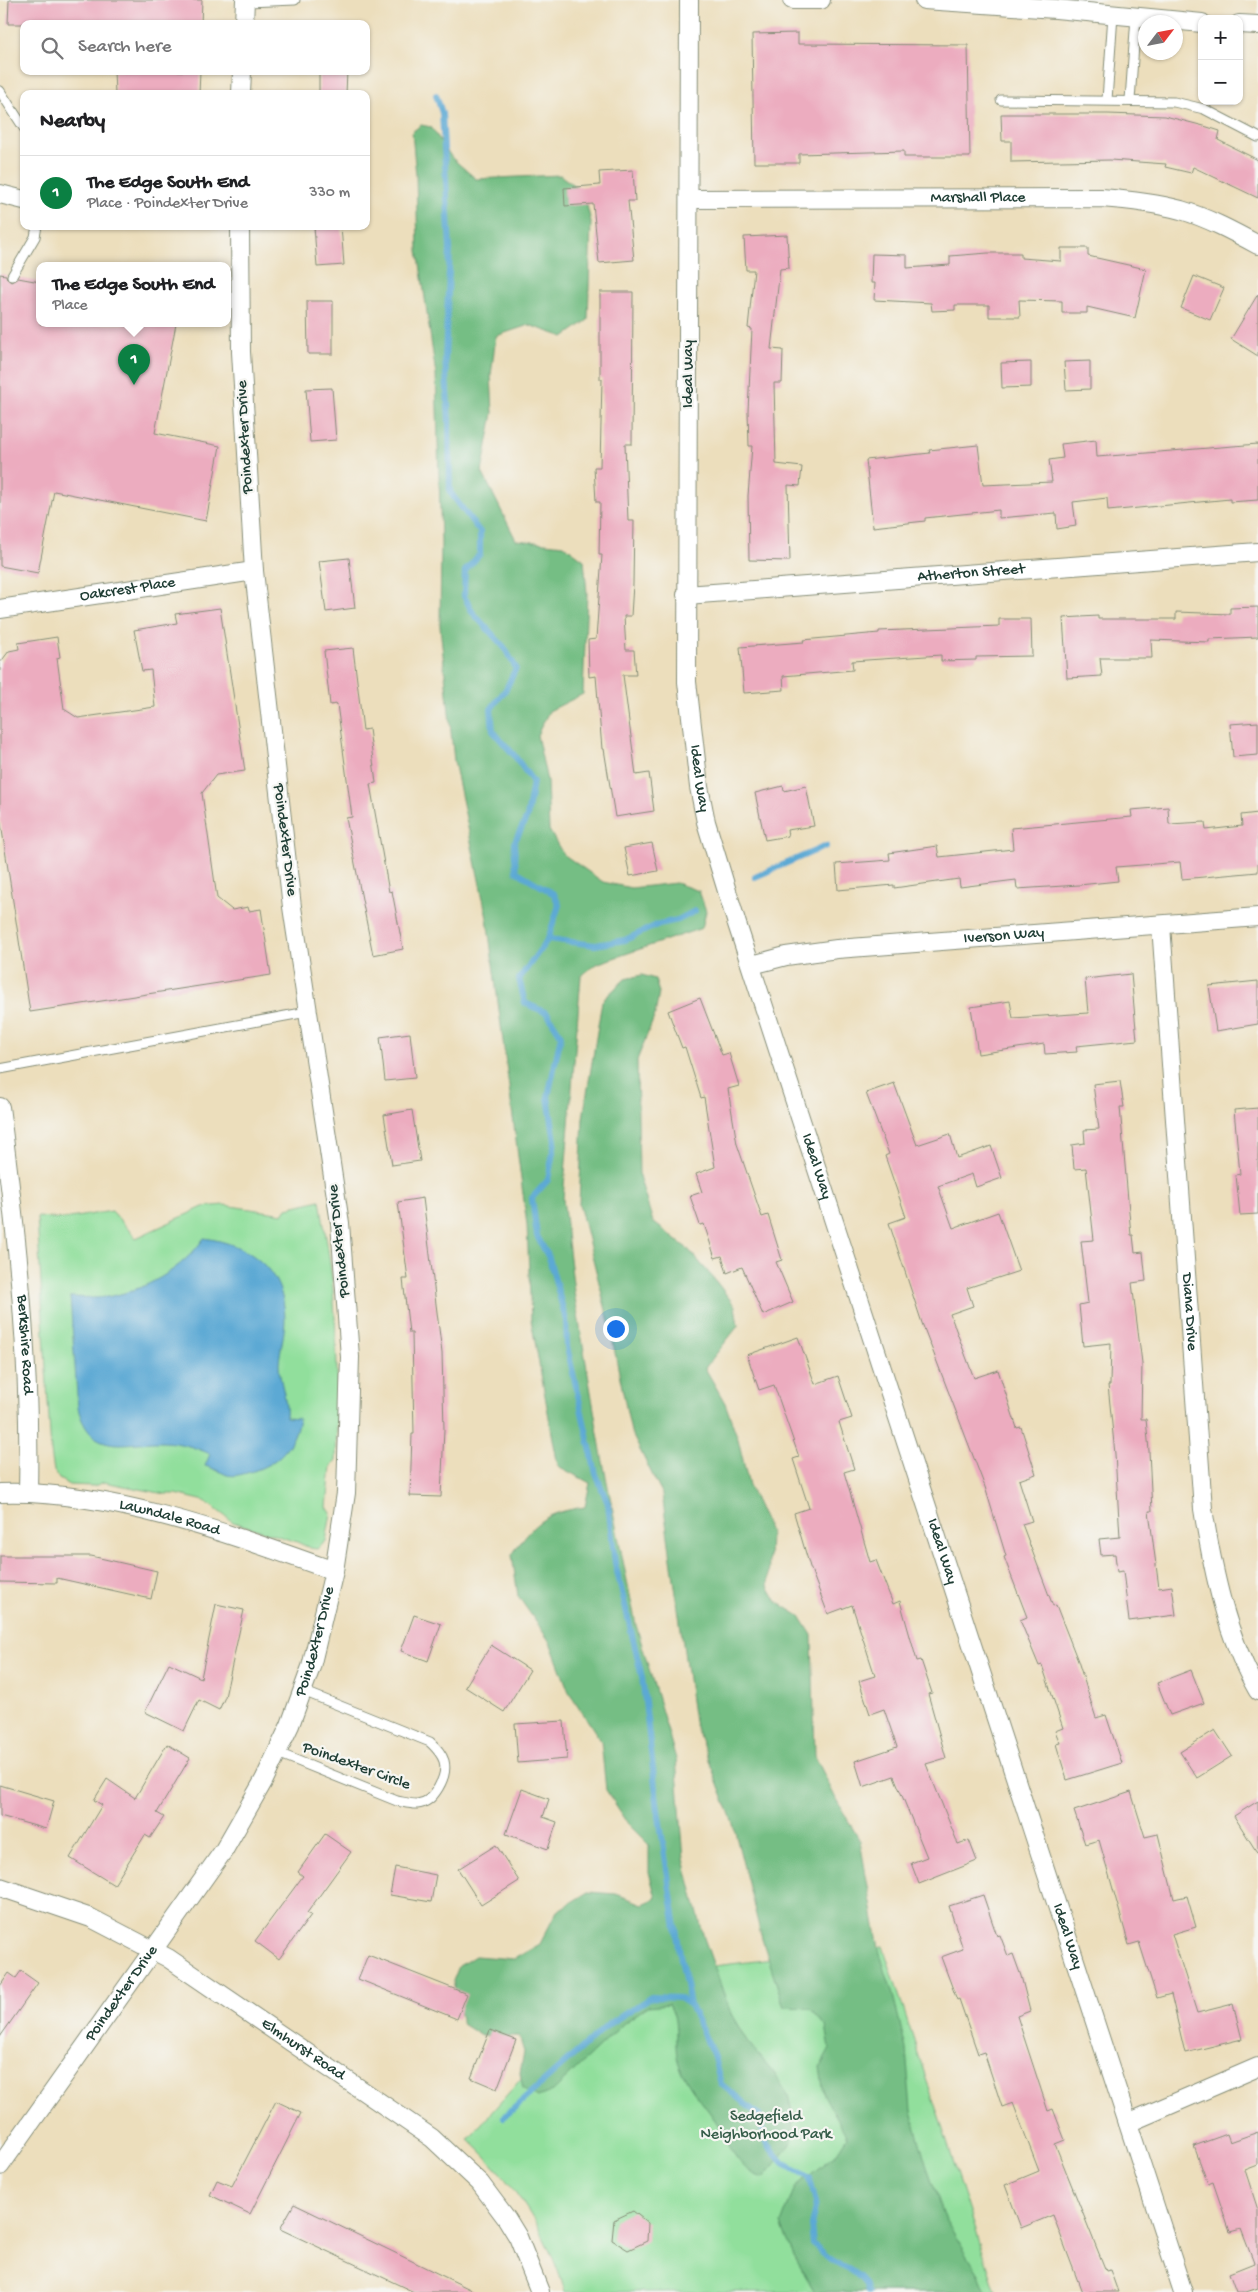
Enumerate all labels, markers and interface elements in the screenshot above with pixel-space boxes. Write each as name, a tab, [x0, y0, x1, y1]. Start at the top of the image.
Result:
north arrow	[1138, 15, 1183, 60]
map controls	[1198, 15, 1243, 105]
button: +	[1198, 15, 1243, 60]
search box	[20, 20, 370, 75]
icon: search	[38, 34, 66, 62]
text: Search here	[78, 36, 172, 59]
button: −	[1198, 60, 1243, 105]
text: Nearby	[40, 110, 105, 135]
text: The Edge South End	[87, 172, 249, 195]
text: 1	[53, 184, 59, 203]
text: 330 m	[309, 184, 350, 203]
street label: Marshall Place	[931, 189, 1026, 208]
text: Place · Poindexter Drive	[87, 195, 248, 214]
popup	[36, 262, 231, 327]
text: The Edge South End	[53, 274, 214, 297]
text: Place	[53, 297, 87, 316]
street label: Ideal Way	[680, 340, 699, 408]
pin: 1	[118, 344, 150, 385]
street label: Poindexter Drive	[234, 379, 259, 495]
street label: Atherton Street	[917, 560, 1027, 587]
street label: Oakcrest Place	[79, 573, 177, 606]
street label: Ideal Way	[685, 743, 713, 814]
street label: Poindexter Drive	[268, 782, 300, 898]
street label: Iverson Way	[963, 924, 1045, 949]
street label: Ideal Way	[796, 1131, 836, 1202]
street label: Poindexter Drive	[325, 1183, 355, 1299]
street label: Diana Drive	[1176, 1271, 1201, 1352]
street label: Berkshire Road	[12, 1293, 37, 1397]
your location	[603, 1316, 629, 1342]
street label: Lawndale Road	[117, 1496, 224, 1541]
street label: Ideal Way	[922, 1516, 961, 1587]
street label: Poindexter Drive	[291, 1584, 340, 1701]
street label: Poindexter Circle	[298, 1738, 413, 1796]
street label: Ideal Way	[1048, 1901, 1087, 1972]
street label: Poindexter Drive	[81, 1941, 163, 2046]
street label: Elmhurst Road	[257, 2014, 350, 2086]
park label: Sedgefield Neighborhood Park	[700, 2108, 833, 2145]

